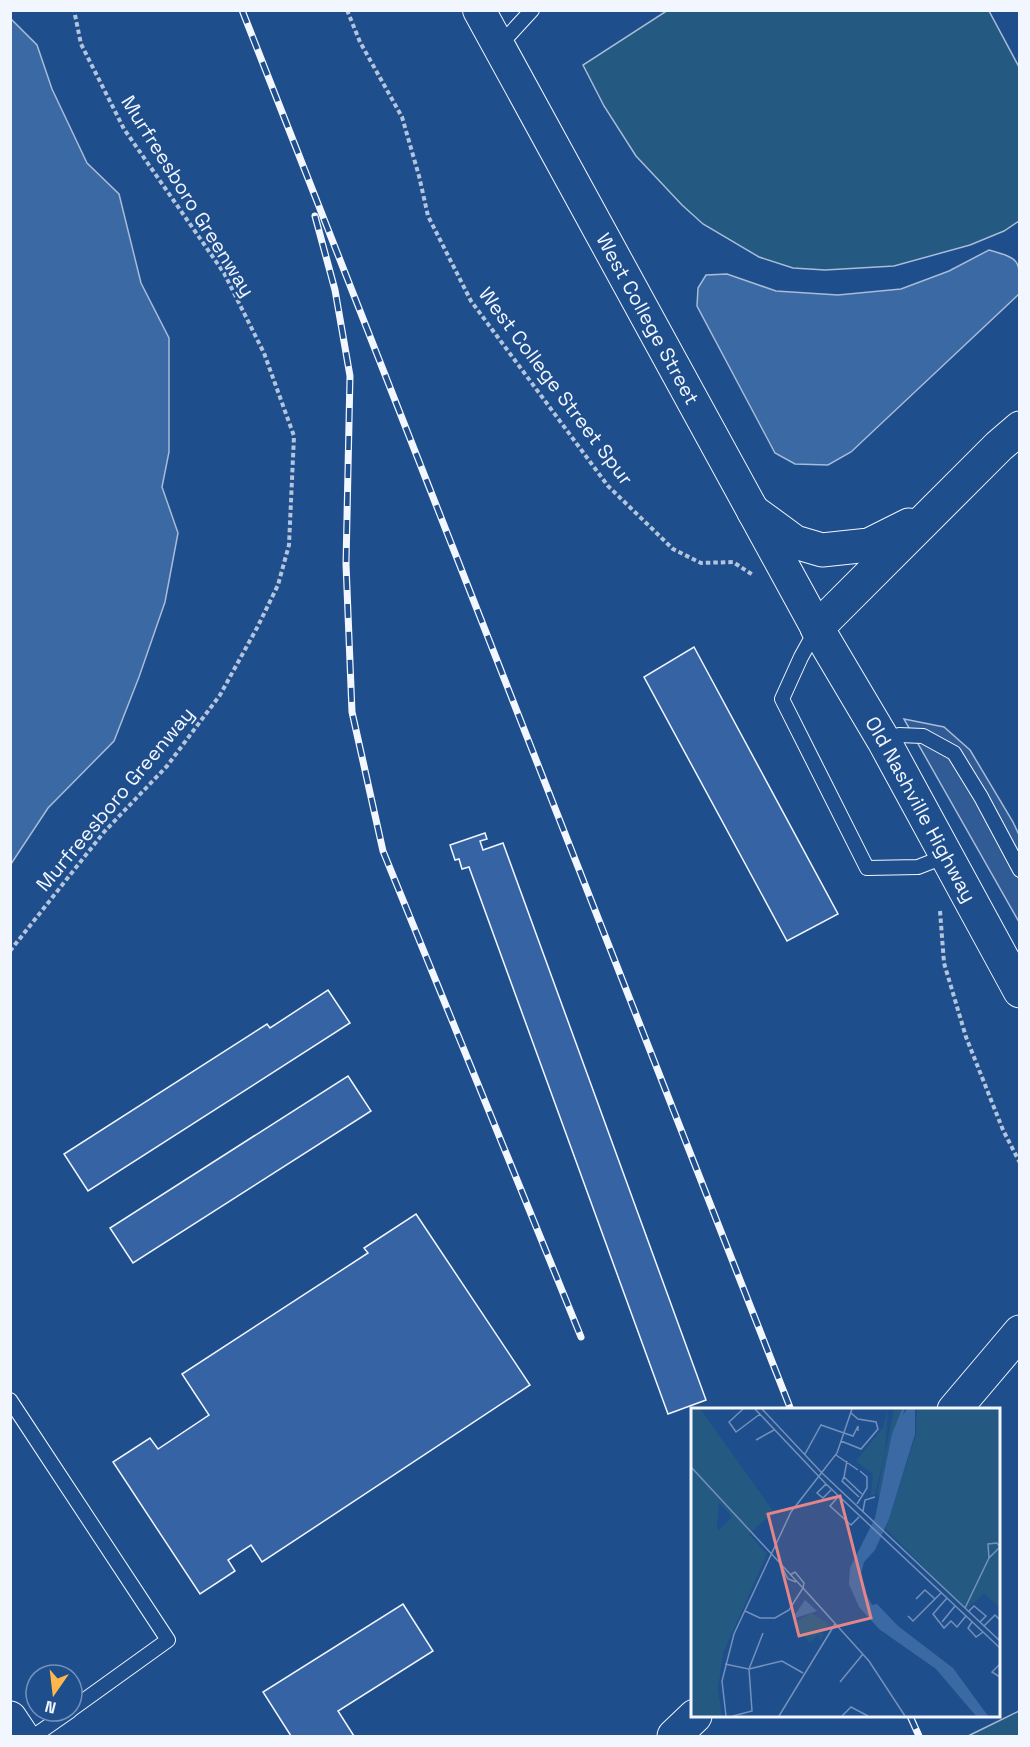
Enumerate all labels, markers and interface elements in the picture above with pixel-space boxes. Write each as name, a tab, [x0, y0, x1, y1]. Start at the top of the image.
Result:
street label: Murfreesboro Greenway	[115, 90, 261, 302]
street label: West College Street	[591, 229, 705, 409]
street label: West College Street Spur	[473, 282, 639, 490]
street label: Murfreesboro Greenway	[30, 701, 200, 897]
street label: Old Nashville Highway	[859, 711, 982, 907]
inset map	[691, 1408, 1000, 1717]
north arrow	[24, 1663, 84, 1723]
text: N	[43, 1696, 58, 1719]

